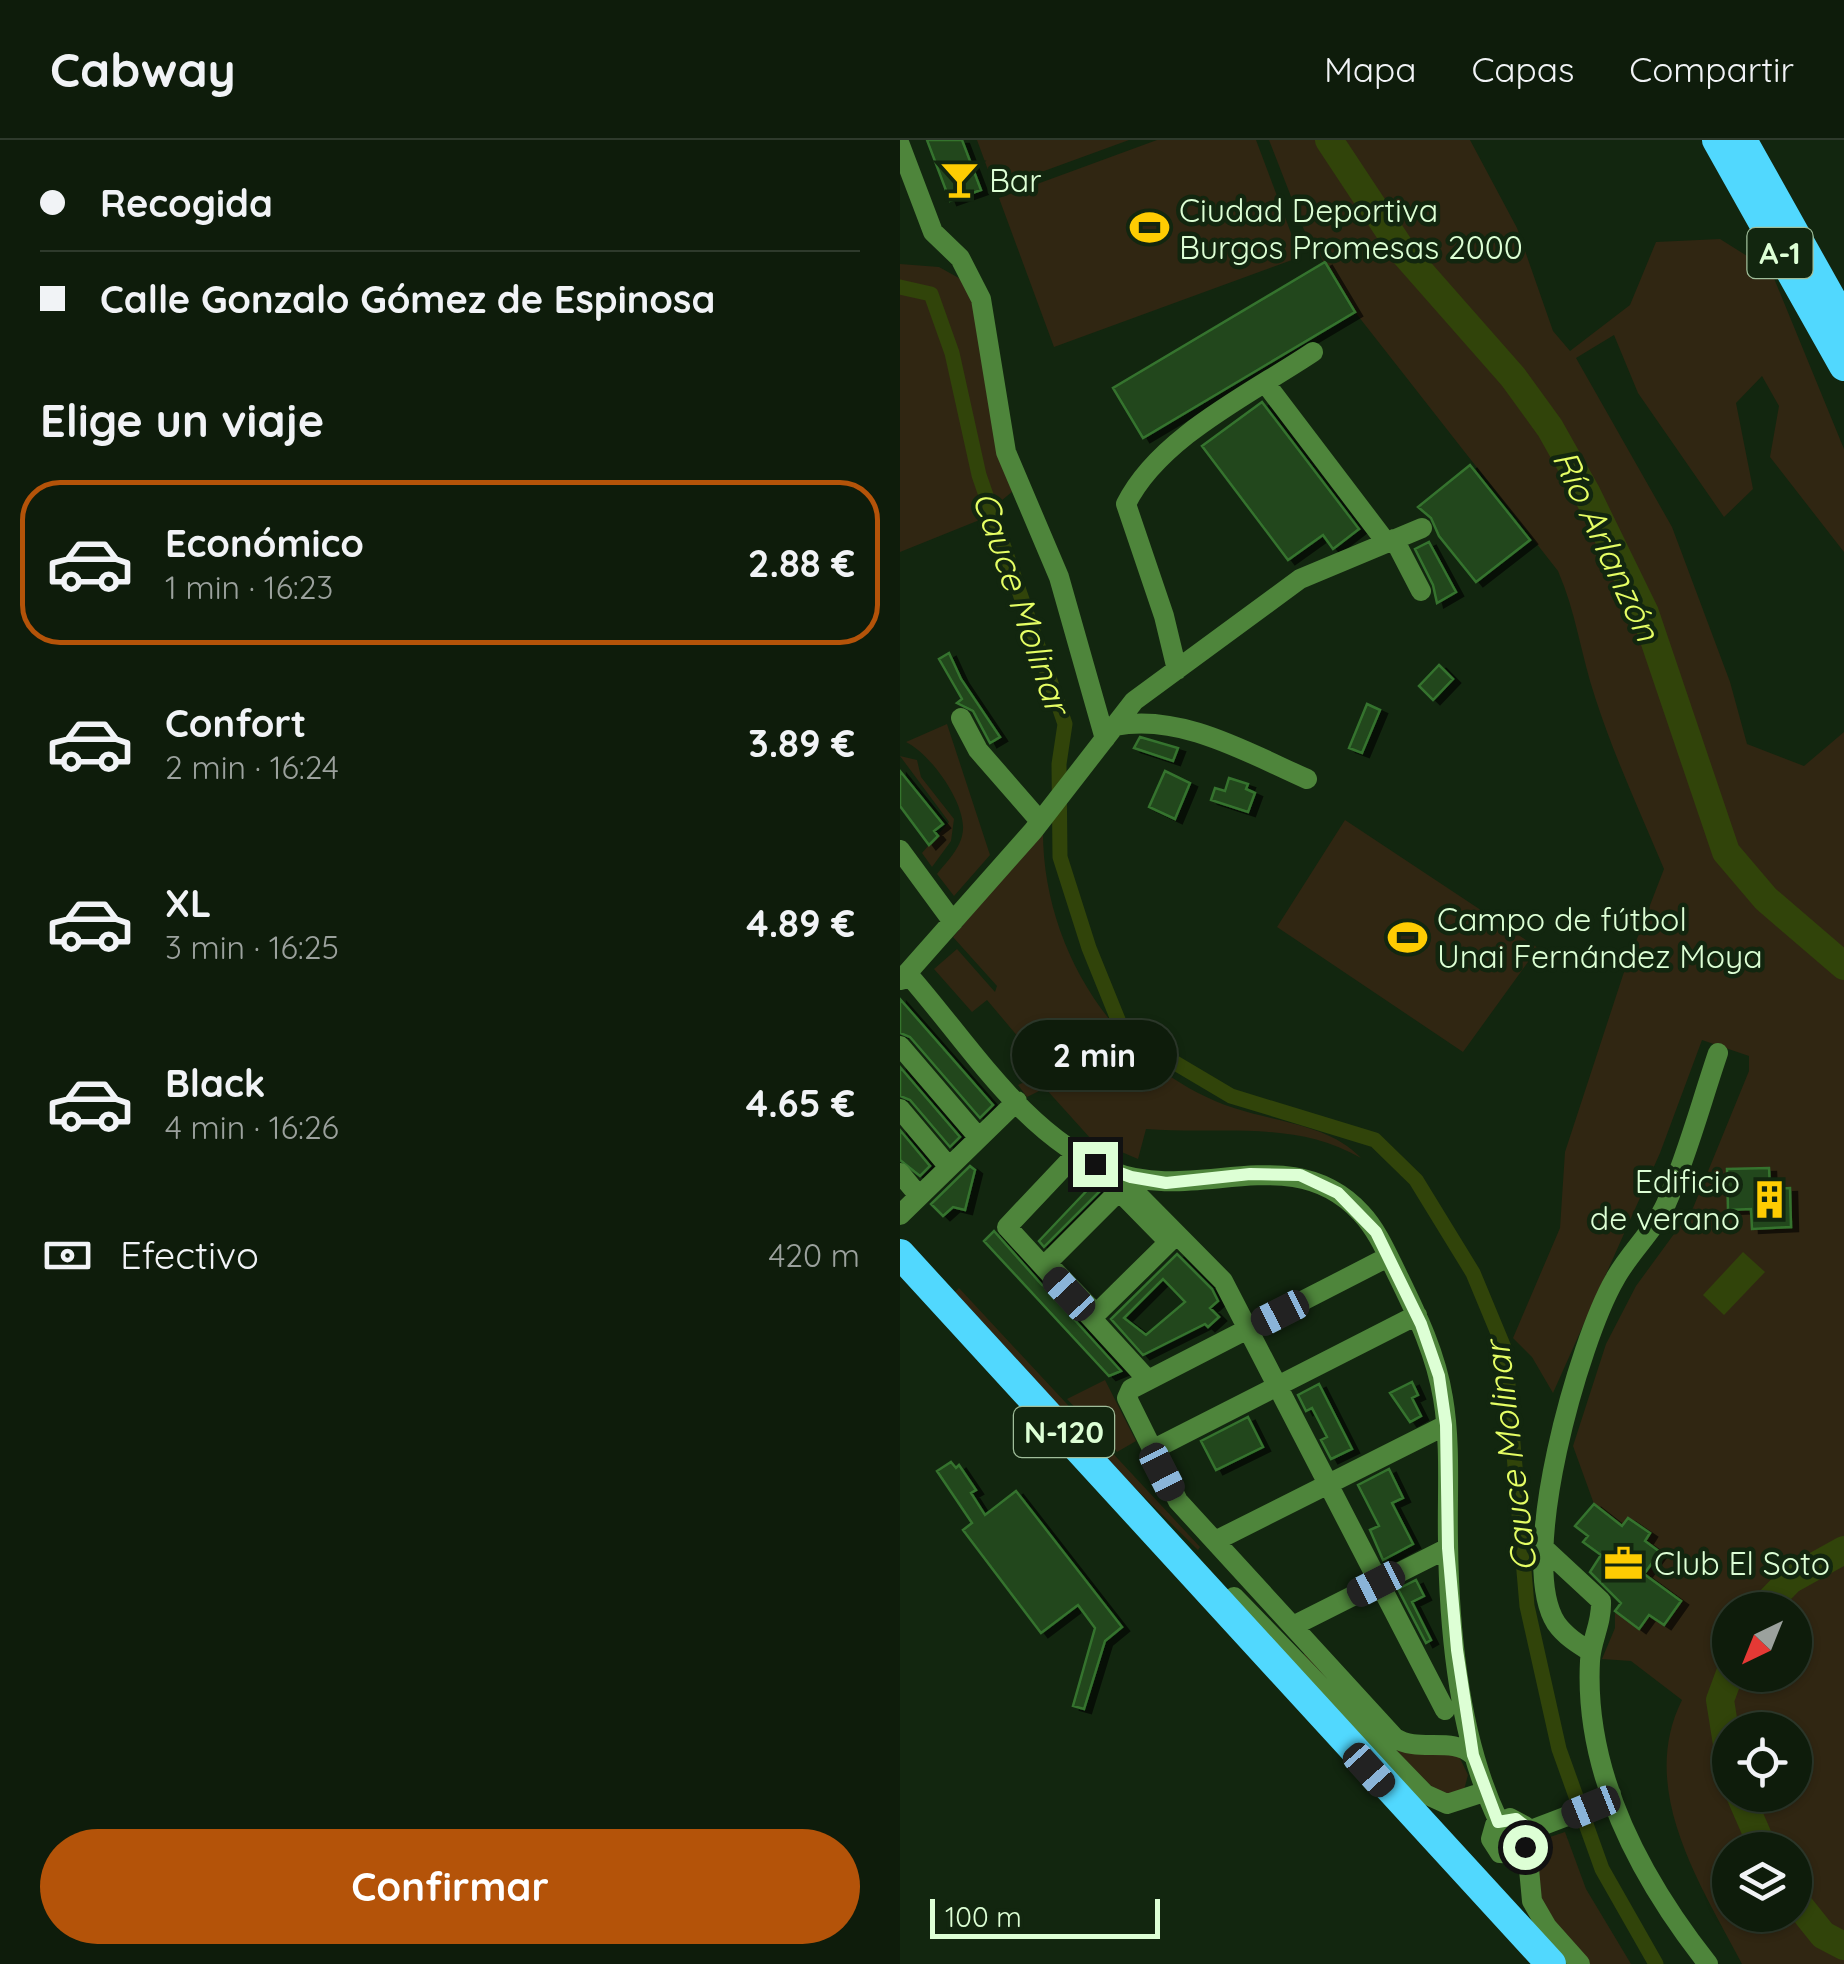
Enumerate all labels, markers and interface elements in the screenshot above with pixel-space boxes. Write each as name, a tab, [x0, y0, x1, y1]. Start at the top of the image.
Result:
text: Cabway	[50, 39, 236, 99]
text: Mapa	[1324, 47, 1416, 91]
text: Capas	[1471, 47, 1574, 91]
text: Compartir	[1629, 47, 1794, 91]
bar icon: Bar	[938, 159, 980, 201]
place label: Bar	[989, 160, 1042, 200]
text: Recogida	[100, 179, 273, 227]
place label: Ciudad Deportiva Burgos Promesas 2000	[1179, 190, 1523, 267]
sports icon: Ciudad Deportiva Burgos Promesas 2000	[1128, 207, 1170, 249]
road number: A-1	[1748, 228, 1812, 278]
text: Calle Gonzalo Gómez de Espinosa	[100, 275, 716, 323]
text: Elige un viaje	[40, 392, 324, 448]
water label: Río Arlanzón	[1544, 443, 1671, 648]
water label: Cauce Molinar	[963, 485, 1082, 723]
icon: car	[45, 518, 135, 608]
text: Económico	[165, 519, 364, 567]
text: 2.88 €	[748, 539, 855, 587]
text: 1 min · 16:23	[165, 567, 333, 607]
icon: car	[45, 698, 135, 788]
text: Confort	[165, 699, 306, 747]
text: 3.89 €	[748, 719, 855, 767]
text: 2 min · 16:24	[165, 747, 339, 787]
icon: car	[45, 878, 135, 968]
text: XL	[165, 879, 211, 927]
text: 4.89 €	[746, 899, 855, 947]
place label: Campo de fútbol Unai Fernández Moya	[1437, 899, 1763, 976]
sports icon: Campo de fútbol Unai Fernández Moya	[1386, 916, 1428, 958]
text: 3 min · 16:25	[165, 927, 339, 967]
callout: 2 min	[1012, 1019, 1178, 1089]
text: 2 min	[1053, 1035, 1136, 1075]
icon: car	[45, 1058, 135, 1148]
text: Black	[165, 1059, 265, 1107]
text: 4.65 €	[746, 1079, 855, 1127]
text: 4 min · 16:26	[165, 1107, 339, 1147]
route end	[1073, 1142, 1118, 1187]
place label: Edificio de verano	[1590, 1161, 1740, 1238]
building icon: Edificio de verano	[1749, 1178, 1791, 1220]
icon: cash	[40, 1228, 95, 1283]
text: Efectivo	[120, 1231, 259, 1279]
text: 420 m	[768, 1235, 860, 1275]
car	[1038, 1262, 1100, 1326]
car	[1246, 1286, 1314, 1340]
water label: Cauce Molinar	[1473, 1335, 1546, 1575]
road number: N-120	[1014, 1407, 1114, 1457]
car	[1135, 1438, 1189, 1506]
office icon: Club El Soto	[1603, 1542, 1645, 1584]
place label: Club El Soto	[1654, 1543, 1830, 1583]
car	[1342, 1557, 1410, 1611]
north arrow	[1712, 1592, 1812, 1692]
map controls	[1712, 1592, 1812, 1932]
button: locate	[1712, 1712, 1812, 1812]
car	[1338, 1738, 1400, 1802]
car	[1558, 1782, 1624, 1832]
route start	[1503, 1825, 1548, 1870]
button: Confirmar	[40, 1829, 860, 1944]
button: layers	[1712, 1832, 1812, 1932]
scale bar	[930, 1894, 1160, 1938]
text: 100 m	[945, 1899, 1022, 1934]

